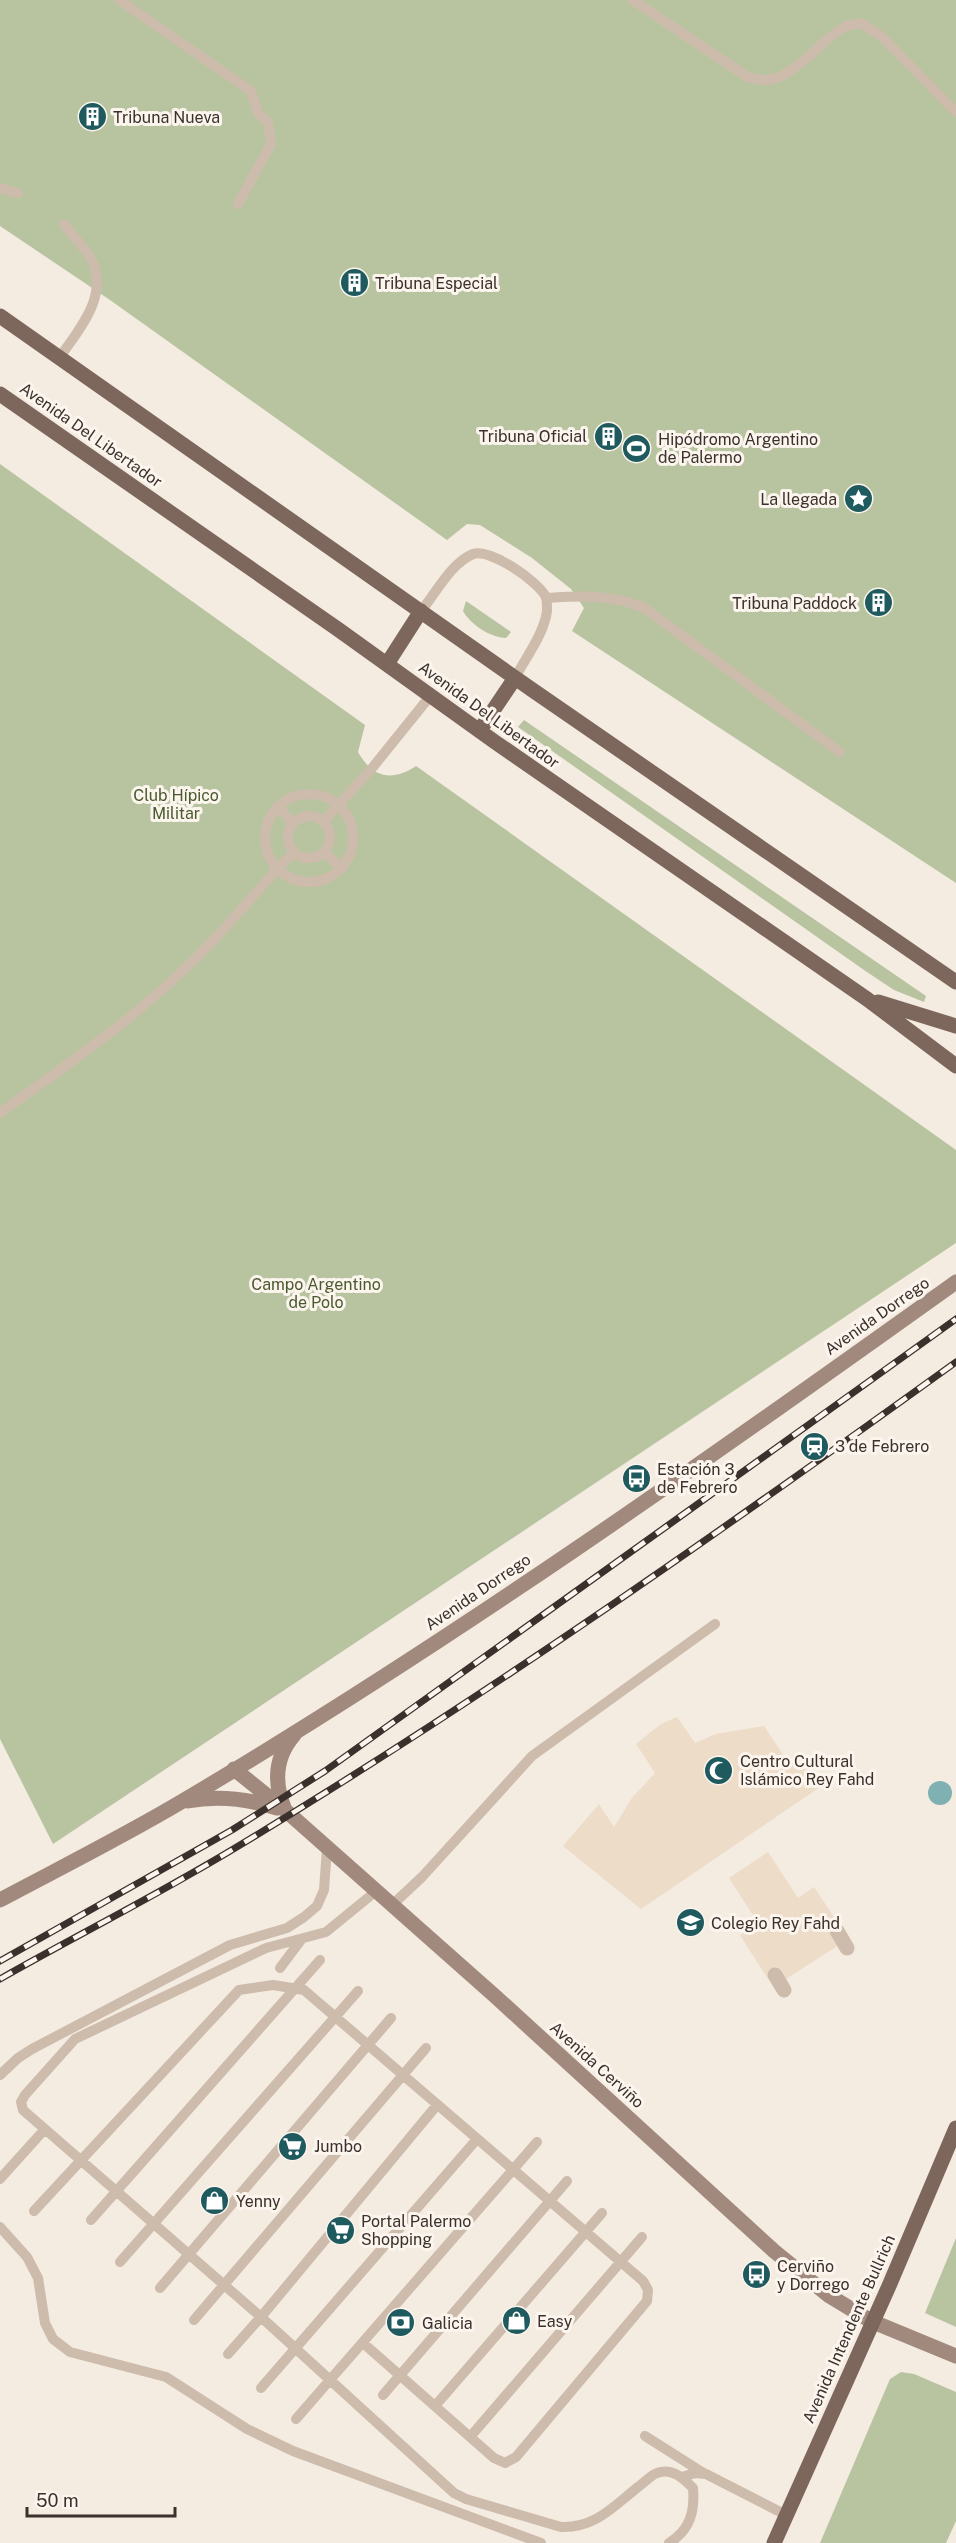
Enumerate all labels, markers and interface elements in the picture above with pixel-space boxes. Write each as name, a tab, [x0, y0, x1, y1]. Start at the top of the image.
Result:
building icon: Tribuna Nueva	[76, 101, 108, 133]
place label: Tribuna Nueva	[113, 108, 220, 127]
building icon: Tribuna Especial	[338, 267, 370, 299]
place label: Tribuna Especial	[375, 274, 498, 293]
street label: Avenida Del Libertador	[16, 379, 166, 491]
building icon: Tribuna Oficial	[592, 420, 624, 452]
place label: Tribuna Oficial	[479, 427, 587, 446]
place label: Hipódromo Argentino de Palermo	[658, 430, 818, 467]
sports icon: Hipódromo Argentino de Palermo	[621, 432, 653, 464]
place icon: La llegada	[842, 483, 874, 515]
place label: La llegada	[760, 490, 837, 509]
building icon: Tribuna Paddock	[862, 587, 894, 619]
place label: Tribuna Paddock	[732, 594, 857, 613]
street label: Avenida Del Libertador	[415, 657, 563, 773]
park label: Club Hípico Militar	[133, 786, 219, 823]
street label: Avenida Dorrego	[821, 1273, 933, 1359]
park label: Campo Argentino de Polo	[251, 1275, 381, 1312]
station icon: 3 de Febrero	[798, 1430, 830, 1462]
place label: 3 de Febrero	[835, 1437, 929, 1456]
place label: Estación 3 de Febrero	[657, 1460, 738, 1497]
bus stop icon: Estación 3 de Febrero	[620, 1462, 652, 1494]
street label: Avenida Dorrego	[422, 1550, 534, 1634]
place label: Centro Cultural Islámico Rey Fahd	[740, 1752, 874, 1789]
mosque icon: Centro Cultural Islámico Rey Fahd	[703, 1754, 735, 1786]
school or university icon: Colegio Rey Fahd	[674, 1907, 706, 1939]
place label: Colegio Rey Fahd	[711, 1914, 840, 1933]
street label: Avenida Cerviño	[546, 2018, 648, 2112]
supermarket icon: Jumbo	[277, 2130, 309, 2162]
place label: Jumbo	[314, 2137, 362, 2156]
shop icon: Yenny	[199, 2185, 231, 2217]
place label: Yenny	[236, 2192, 281, 2211]
place label: Portal Palermo Shopping	[361, 2212, 471, 2249]
supermarket icon: Portal Palermo Shopping	[324, 2214, 356, 2246]
street label: Avenida Intendente Bullrich	[799, 2232, 899, 2426]
place label: Cerviño y Dorrego	[777, 2257, 850, 2294]
bus stop icon: Cerviño y Dorrego	[740, 2259, 772, 2291]
shop icon: Easy	[500, 2305, 532, 2337]
bank icon: Galicia	[385, 2307, 417, 2339]
place label: Easy	[537, 2312, 573, 2331]
place label: Galicia	[422, 2314, 473, 2333]
scale bar	[27, 2480, 176, 2518]
text: 50 m	[36, 2490, 79, 2511]

